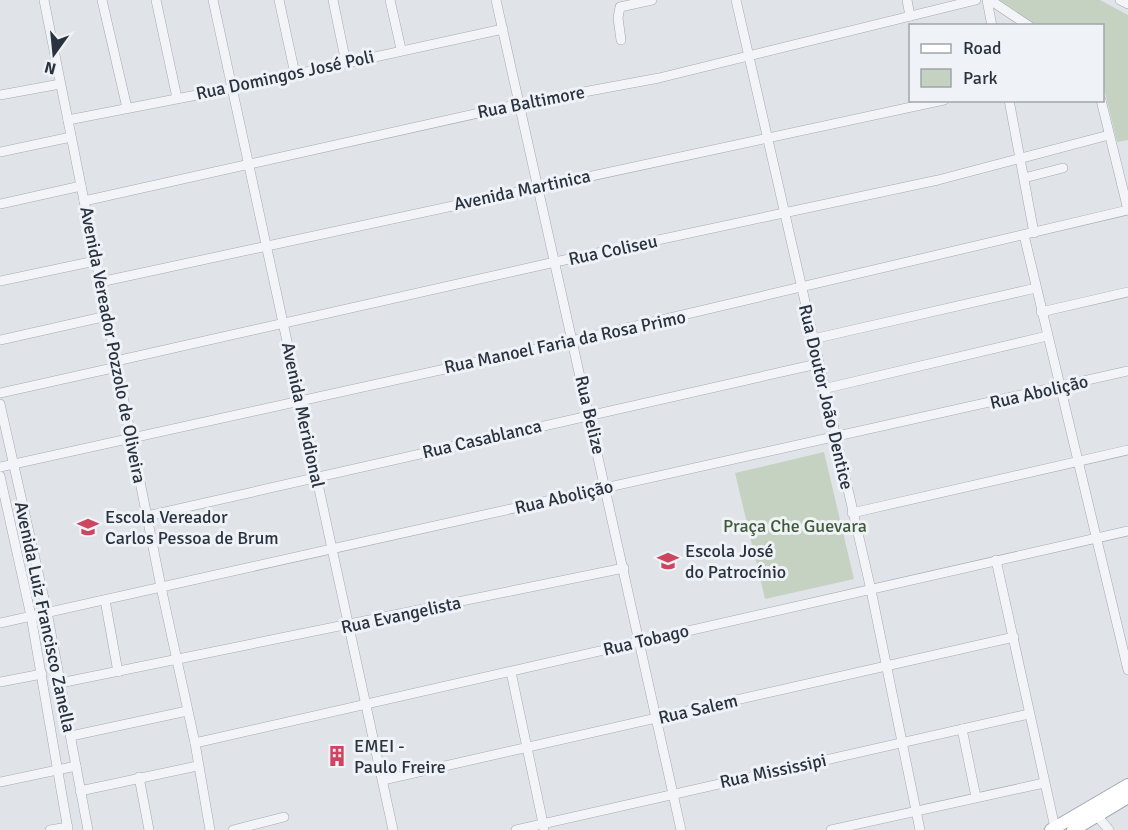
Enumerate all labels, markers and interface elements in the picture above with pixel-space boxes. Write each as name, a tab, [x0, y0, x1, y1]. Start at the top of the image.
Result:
north arrow	[24, 24, 84, 84]
legend	[909, 24, 1104, 102]
text: Road	[963, 37, 1002, 59]
street label: Rua Domingos José Poli	[194, 45, 376, 105]
text: N	[42, 56, 58, 79]
text: Park	[963, 67, 998, 89]
street label: Rua Baltimore	[476, 81, 586, 123]
street label: Avenida Martinica	[452, 165, 592, 215]
street label: Avenida Vereador Pozzolo de Oliveira	[75, 205, 151, 485]
street label: Rua Coliseu	[567, 230, 659, 270]
street label: Rua Doutor João Dentice	[794, 302, 858, 492]
street label: Rua Manoel Faria da Rosa Primo	[442, 306, 688, 378]
street label: Avenida Meridional	[277, 340, 329, 490]
street label: Rua Abolição	[988, 370, 1090, 414]
street label: Rua Belize	[570, 373, 610, 457]
street label: Rua Casablanca	[420, 415, 544, 463]
street label: Rua Abolição	[513, 475, 615, 519]
street label: Avenida Luiz Francisco Zanella	[10, 500, 80, 734]
place label: Escola Vereador Carlos Pessoa de Brum	[105, 506, 279, 549]
school or university icon: Escola Vereador Carlos Pessoa de Brum	[76, 515, 100, 539]
park label: Praça Che Guevara	[723, 515, 867, 537]
place label: Escola José do Patrocínio	[685, 540, 786, 583]
school or university icon: Escola José do Patrocínio	[656, 549, 680, 573]
street label: Rua Evangelista	[339, 592, 463, 638]
street label: Rua Tobago	[601, 619, 691, 661]
street label: Rua Salem	[656, 689, 740, 729]
place label: EMEI - Paulo Freire	[354, 735, 446, 778]
building icon: EMEI - Paulo Freire	[325, 744, 349, 768]
street label: Rua Mississipi	[718, 749, 828, 793]

